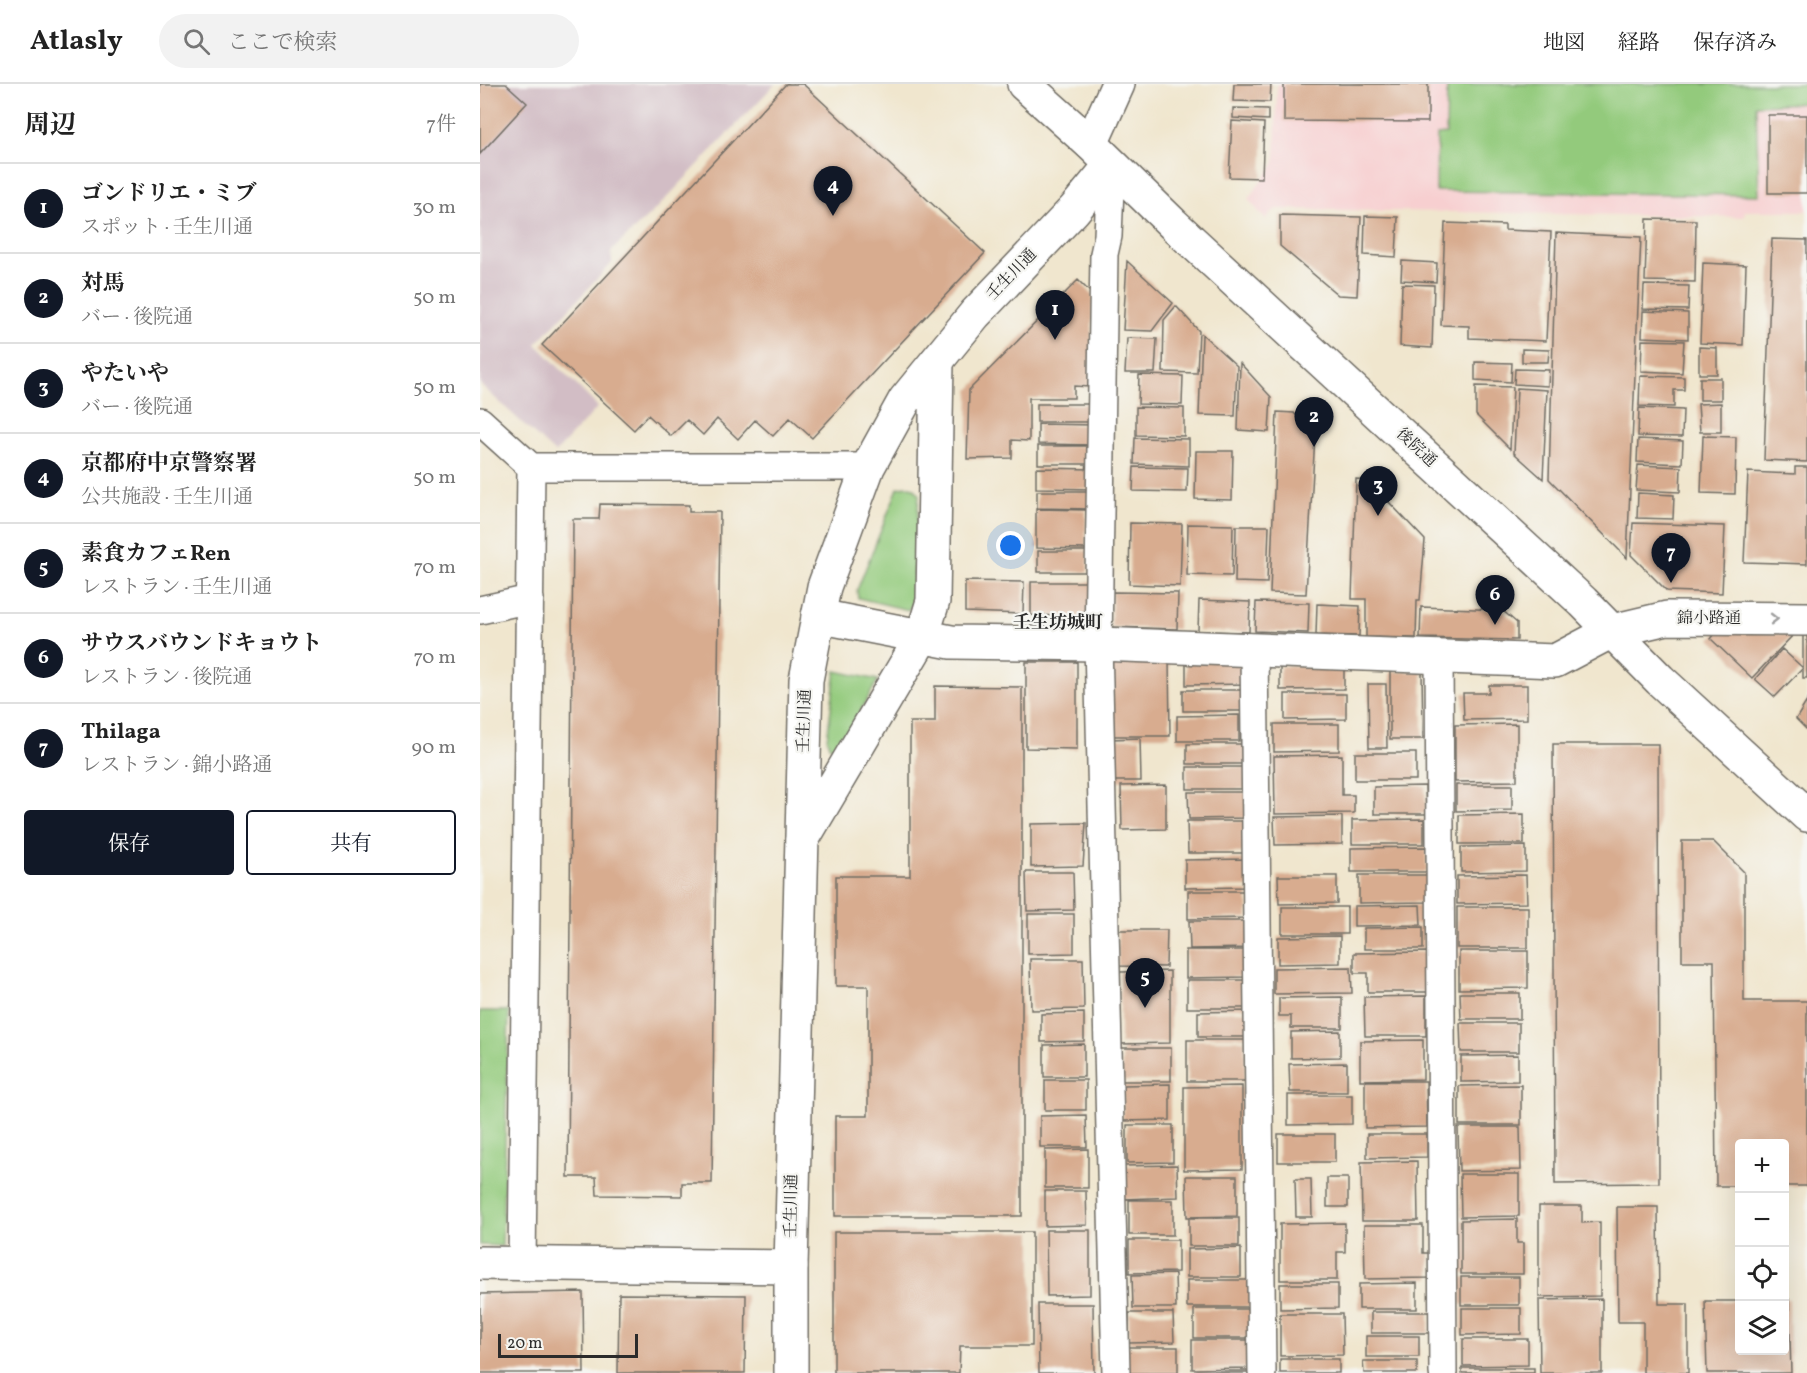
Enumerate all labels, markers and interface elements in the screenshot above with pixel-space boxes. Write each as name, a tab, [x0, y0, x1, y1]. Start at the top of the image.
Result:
search box	[159, 14, 579, 68]
text: Atlasly	[30, 22, 123, 61]
icon: search	[180, 25, 213, 58]
text: ここで検索	[228, 28, 338, 59]
text: 地図	[1543, 29, 1585, 58]
text: 経路	[1618, 29, 1660, 58]
text: 保存済み	[1693, 29, 1777, 58]
text: 周辺	[24, 108, 76, 144]
text: 7件	[426, 111, 456, 139]
pin: 4	[814, 166, 852, 216]
text: ゴンドリエ・ミブ	[81, 179, 257, 210]
text: 1	[39, 194, 48, 222]
text: 30 m	[412, 194, 456, 222]
text: スポット · 壬生川通	[81, 214, 253, 242]
street label: 壬生川通	[982, 244, 1042, 306]
text: 対馬	[81, 269, 125, 300]
text: 2	[38, 284, 49, 312]
text: 50 m	[413, 284, 456, 312]
pin: 1	[1036, 290, 1074, 340]
text: バー · 後院通	[81, 304, 193, 332]
text: やたいや	[81, 359, 169, 390]
text: 3	[38, 374, 49, 402]
text: 50 m	[413, 374, 456, 402]
text: バー · 後院通	[81, 394, 193, 422]
pin: 2	[1294, 398, 1334, 447]
street label: 後院通	[1391, 424, 1441, 472]
text: 京都府中京警察署	[81, 449, 257, 480]
text: 4	[37, 464, 50, 492]
text: 50 m	[413, 464, 456, 492]
pin: 3	[1358, 466, 1398, 516]
text: 公共施設 · 壬生川通	[81, 484, 253, 512]
your location	[996, 531, 1025, 560]
pin: 7	[1652, 534, 1690, 583]
text: 素食カフェRen	[81, 539, 231, 570]
text: 5	[39, 554, 48, 582]
text: 70 m	[413, 554, 456, 582]
text: レストラン · 壬生川通	[81, 574, 272, 602]
pin: 6	[1476, 576, 1514, 625]
street label: 錦小路通	[1676, 608, 1741, 630]
district label: 壬生坊城町	[1013, 611, 1103, 636]
one-way arrow	[1770, 613, 1779, 625]
text: サウスバウンドキョウト	[81, 629, 322, 660]
text: 6	[38, 644, 49, 672]
text: 70 m	[413, 644, 456, 672]
text: レストラン · 後院通	[81, 664, 252, 692]
street label: 壬生川通	[793, 689, 817, 753]
text: Thilaga	[81, 717, 161, 748]
text: 7	[39, 734, 48, 762]
text: 90 m	[412, 734, 456, 762]
text: レストラン · 錦小路通	[81, 752, 272, 780]
button: 保存	[24, 810, 234, 875]
button: 共有	[246, 810, 456, 875]
pin: 5	[1126, 958, 1164, 1008]
map controls	[1735, 1139, 1789, 1355]
button: +	[1735, 1139, 1789, 1193]
street label: 壬生川通	[780, 1174, 804, 1238]
button: −	[1735, 1193, 1789, 1247]
button: locate	[1735, 1247, 1789, 1301]
button: layers	[1735, 1301, 1789, 1355]
scale bar	[498, 1331, 638, 1358]
text: 20 m	[507, 1333, 542, 1355]

